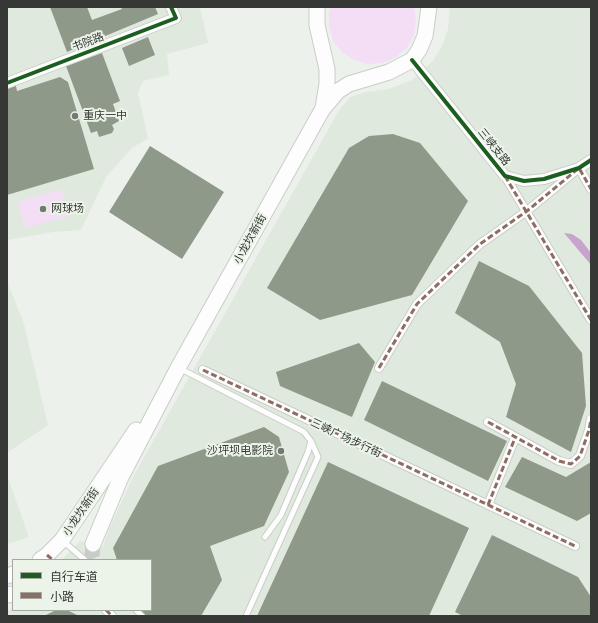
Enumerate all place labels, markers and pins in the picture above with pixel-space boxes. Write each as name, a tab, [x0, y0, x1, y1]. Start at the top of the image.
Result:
place label: 重庆一中	[83, 109, 127, 123]
marker: 重庆一中	[70, 111, 80, 121]
place label: 网球场	[51, 202, 84, 216]
marker: 网球场	[38, 204, 48, 214]
place label: 沙坪坝电影院	[207, 444, 273, 458]
marker: 沙坪坝电影院	[276, 446, 286, 456]

